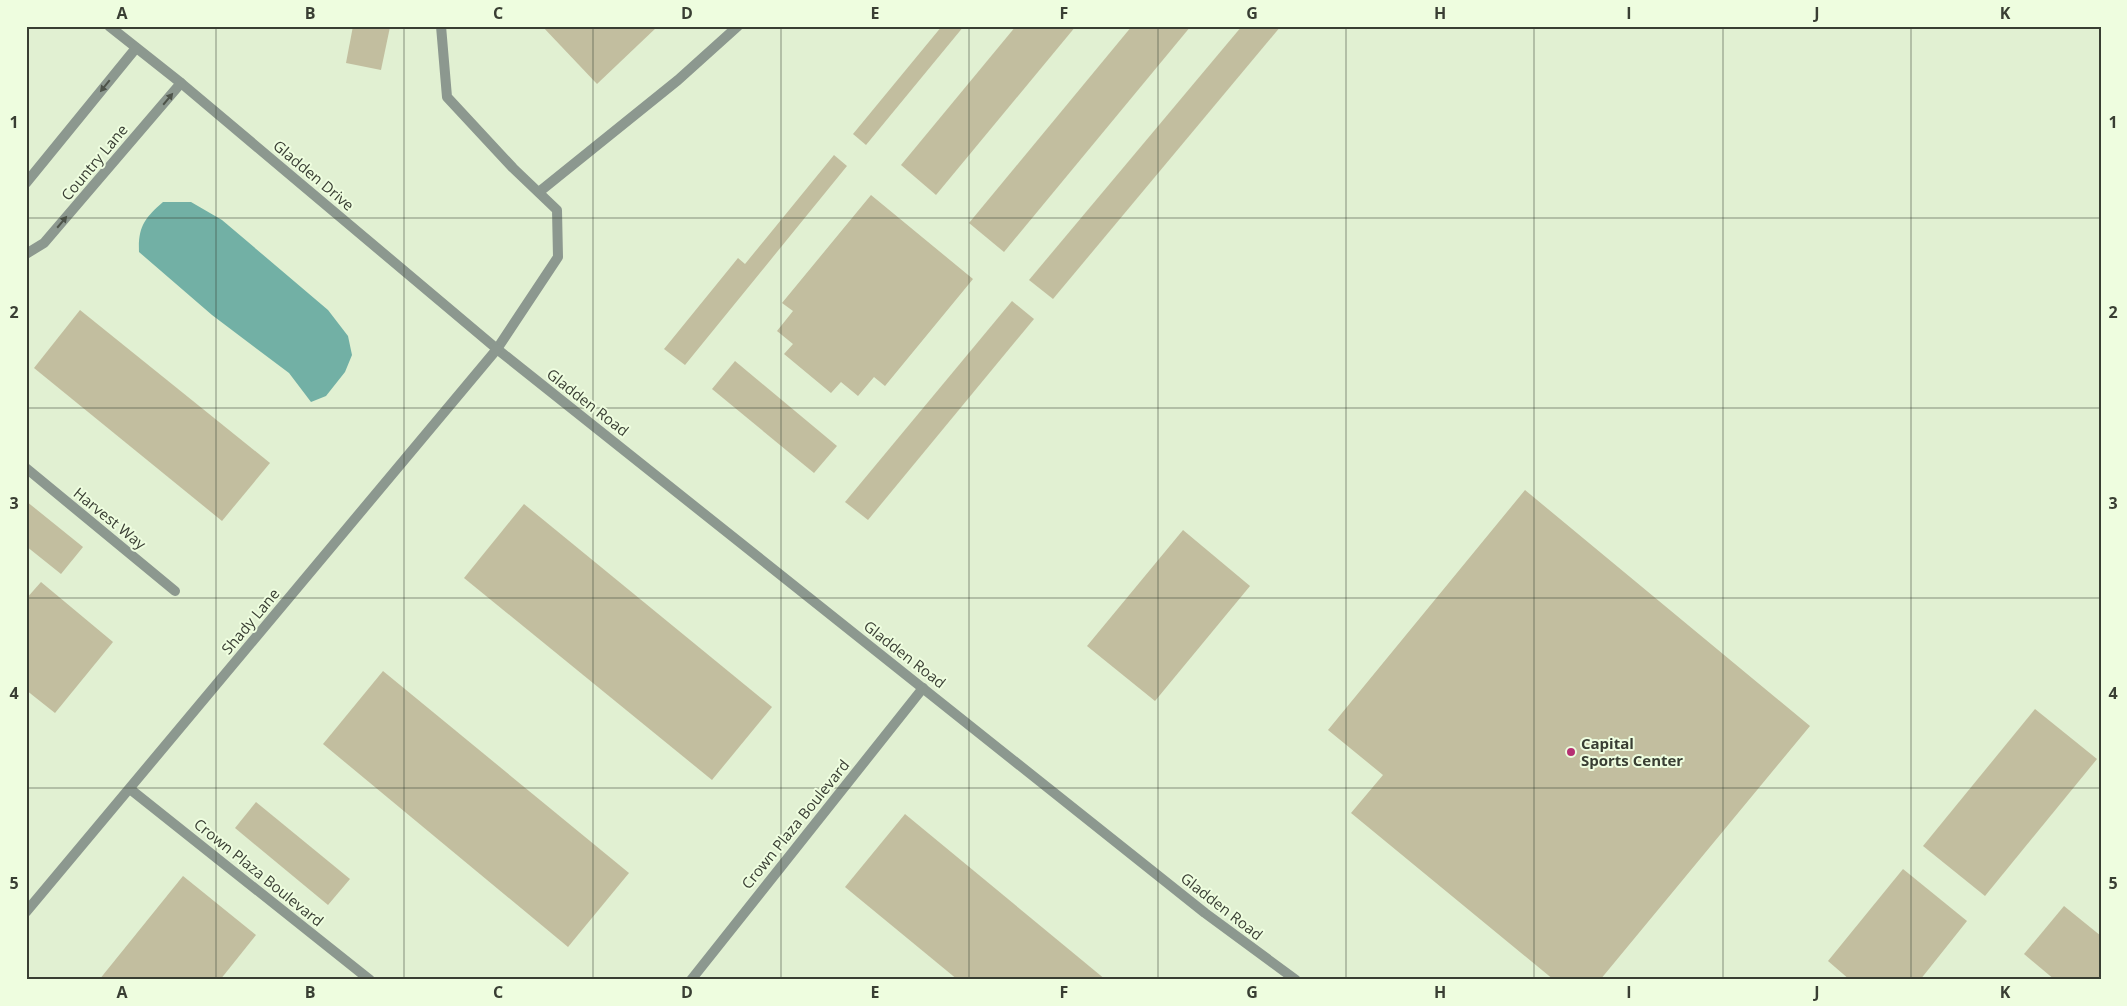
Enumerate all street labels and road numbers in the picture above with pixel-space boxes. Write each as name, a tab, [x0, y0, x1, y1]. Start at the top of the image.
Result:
street label: Country Lane	[56, 120, 132, 204]
street label: Gladden Drive	[269, 135, 359, 215]
street label: Gladden Road	[543, 364, 633, 440]
street label: Harvest Way	[70, 483, 151, 554]
street label: Shady Lane	[217, 584, 283, 658]
street label: Gladden Road	[860, 616, 950, 692]
street label: Crown Plaza Boulevard	[737, 755, 853, 893]
street label: Crown Plaza Boulevard	[190, 814, 328, 930]
street label: Gladden Road	[1177, 868, 1267, 944]

